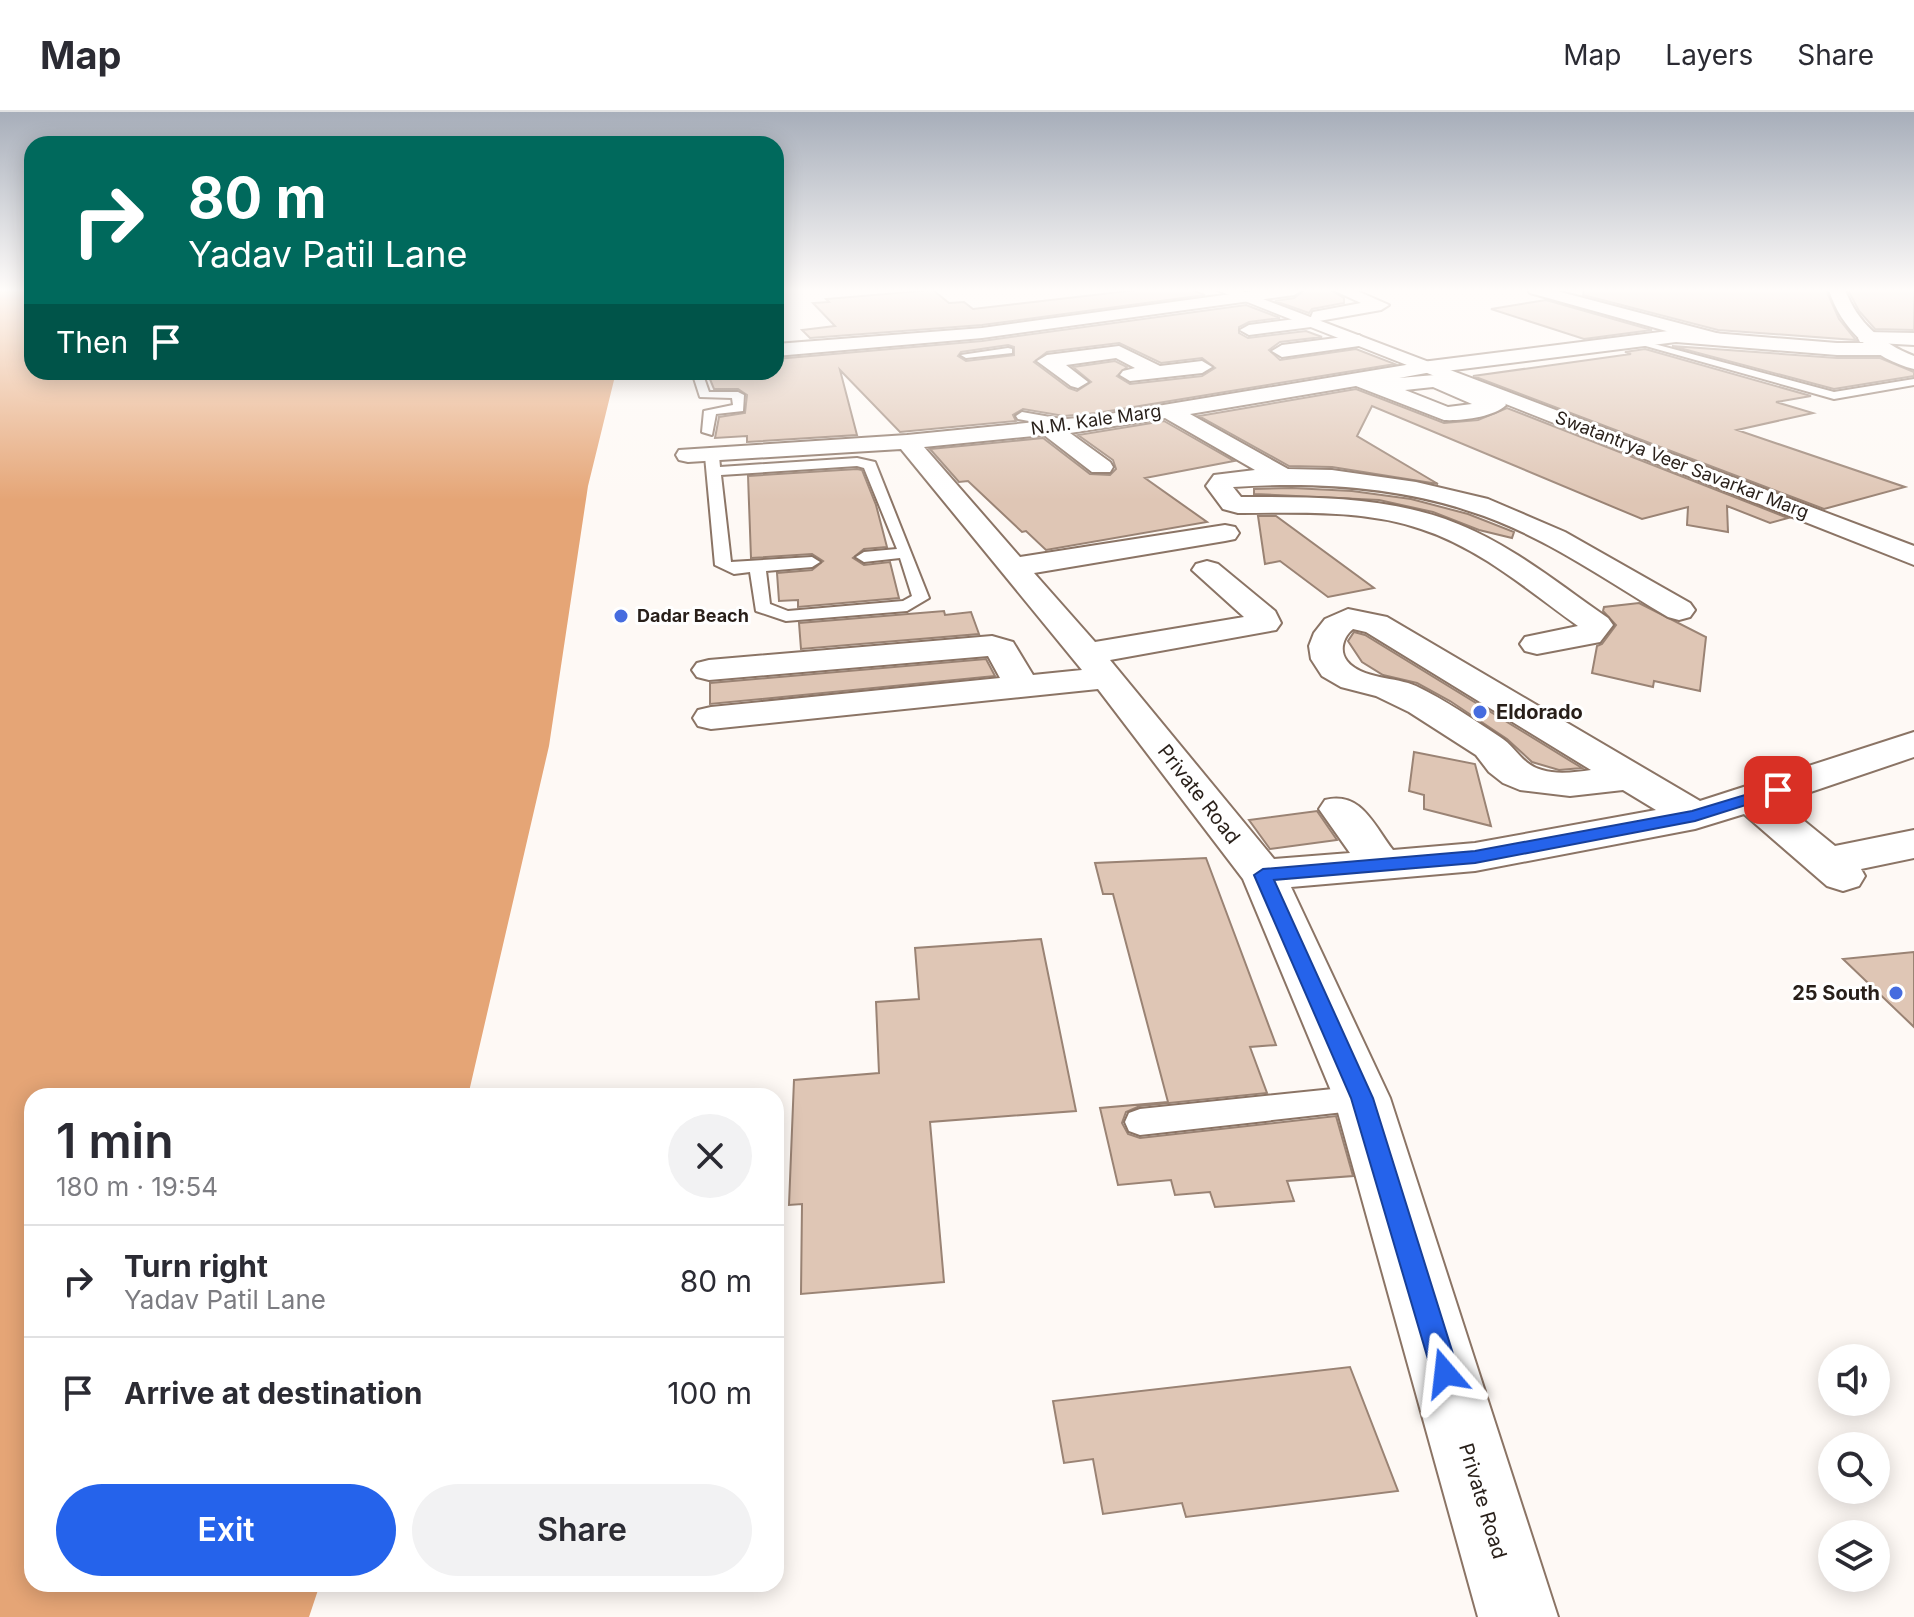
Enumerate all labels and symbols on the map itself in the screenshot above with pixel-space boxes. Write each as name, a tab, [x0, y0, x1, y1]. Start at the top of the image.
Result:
street label: N.M. Kale Marg	[1029, 400, 1162, 439]
street label: Swatantrya Veer Savarkar Marg	[1552, 406, 1812, 523]
place label: Dadar Beach	[637, 605, 749, 626]
marker: Dadar Beach	[612, 607, 630, 625]
place label: Eldorado	[1496, 700, 1583, 724]
marker: Eldorado	[1471, 703, 1489, 721]
street label: Private Road	[1153, 739, 1245, 849]
pin	[1744, 756, 1812, 824]
place label: 25 South	[1792, 981, 1880, 1005]
marker: 25 South	[1887, 984, 1905, 1002]
position arrow	[1403, 1331, 1487, 1415]
street label: Private Road	[1454, 1440, 1512, 1562]

